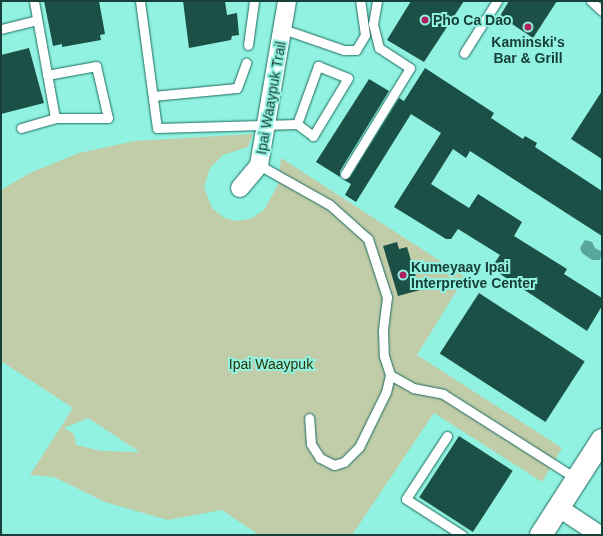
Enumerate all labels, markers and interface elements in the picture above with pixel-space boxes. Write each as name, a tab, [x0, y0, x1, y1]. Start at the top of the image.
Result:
place label: Pho Ca Dao	[433, 12, 512, 28]
marker: Pho Ca Dao	[420, 15, 430, 25]
marker: Kaminski's Bar & Grill	[523, 22, 533, 32]
place label: Kaminski's Bar & Grill	[491, 34, 565, 66]
street label: Ipai Waaypuk Trail	[253, 40, 289, 156]
place label: Kumeyaay Ipai Interpretive Center	[411, 259, 535, 292]
marker: Kumeyaay Ipai Interpretive Center	[398, 270, 408, 280]
park label: Ipai Waaypuk	[229, 356, 313, 372]

